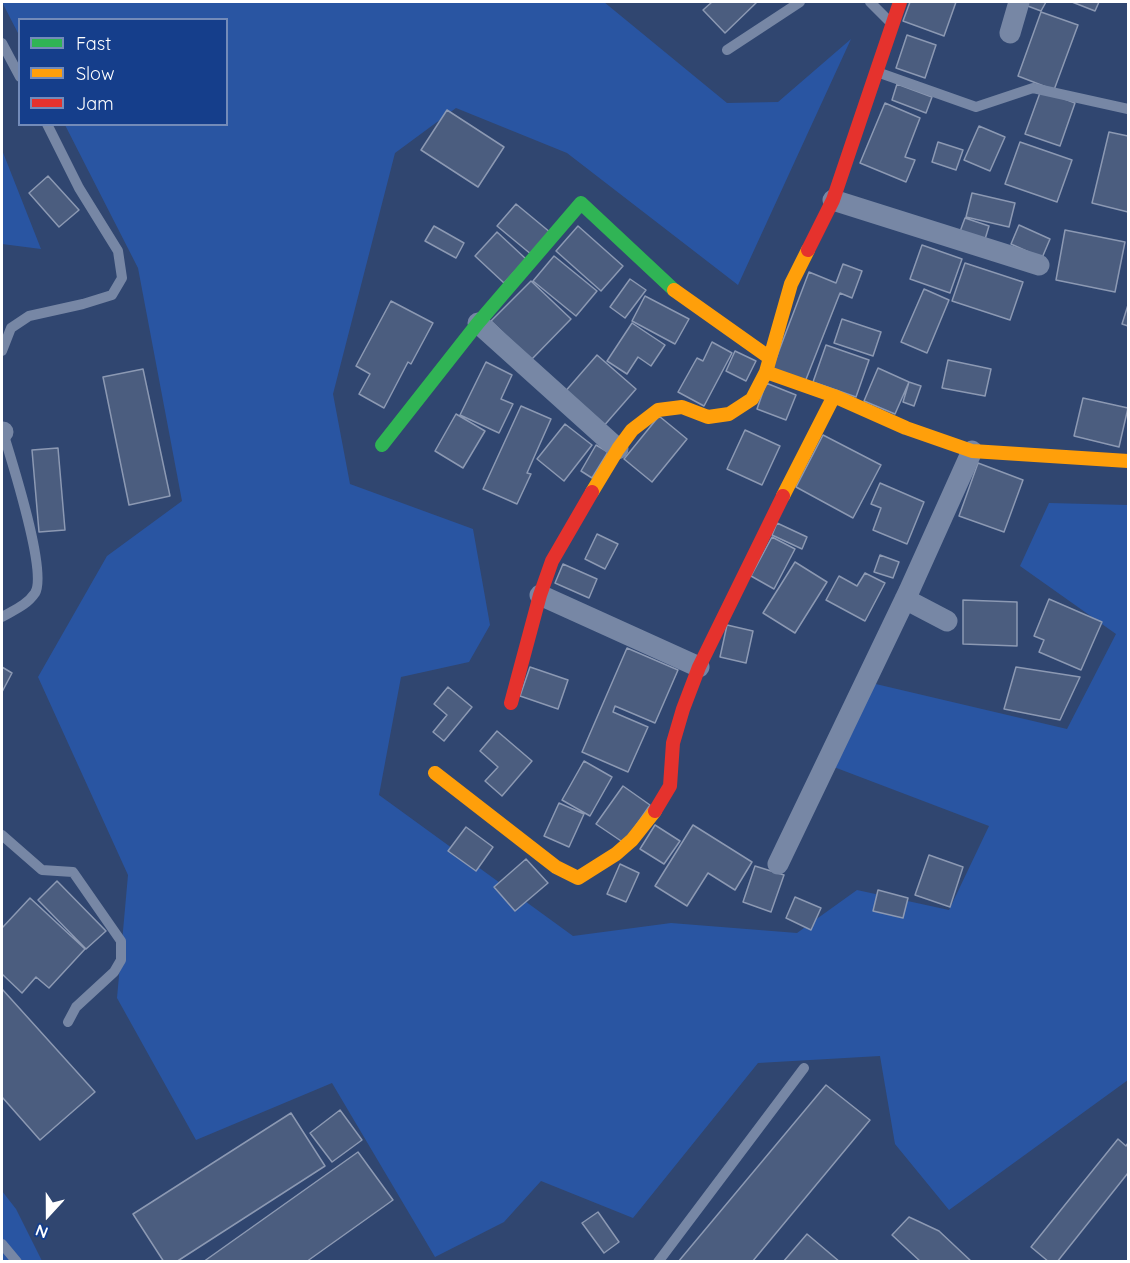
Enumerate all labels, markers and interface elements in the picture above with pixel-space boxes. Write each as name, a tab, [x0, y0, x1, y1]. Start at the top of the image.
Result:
legend	[18, 18, 228, 126]
text: Fast	[76, 32, 111, 55]
text: Slow	[76, 62, 114, 85]
text: Jam	[76, 92, 114, 115]
north arrow	[18, 1185, 78, 1245]
text: N	[32, 1220, 51, 1243]

